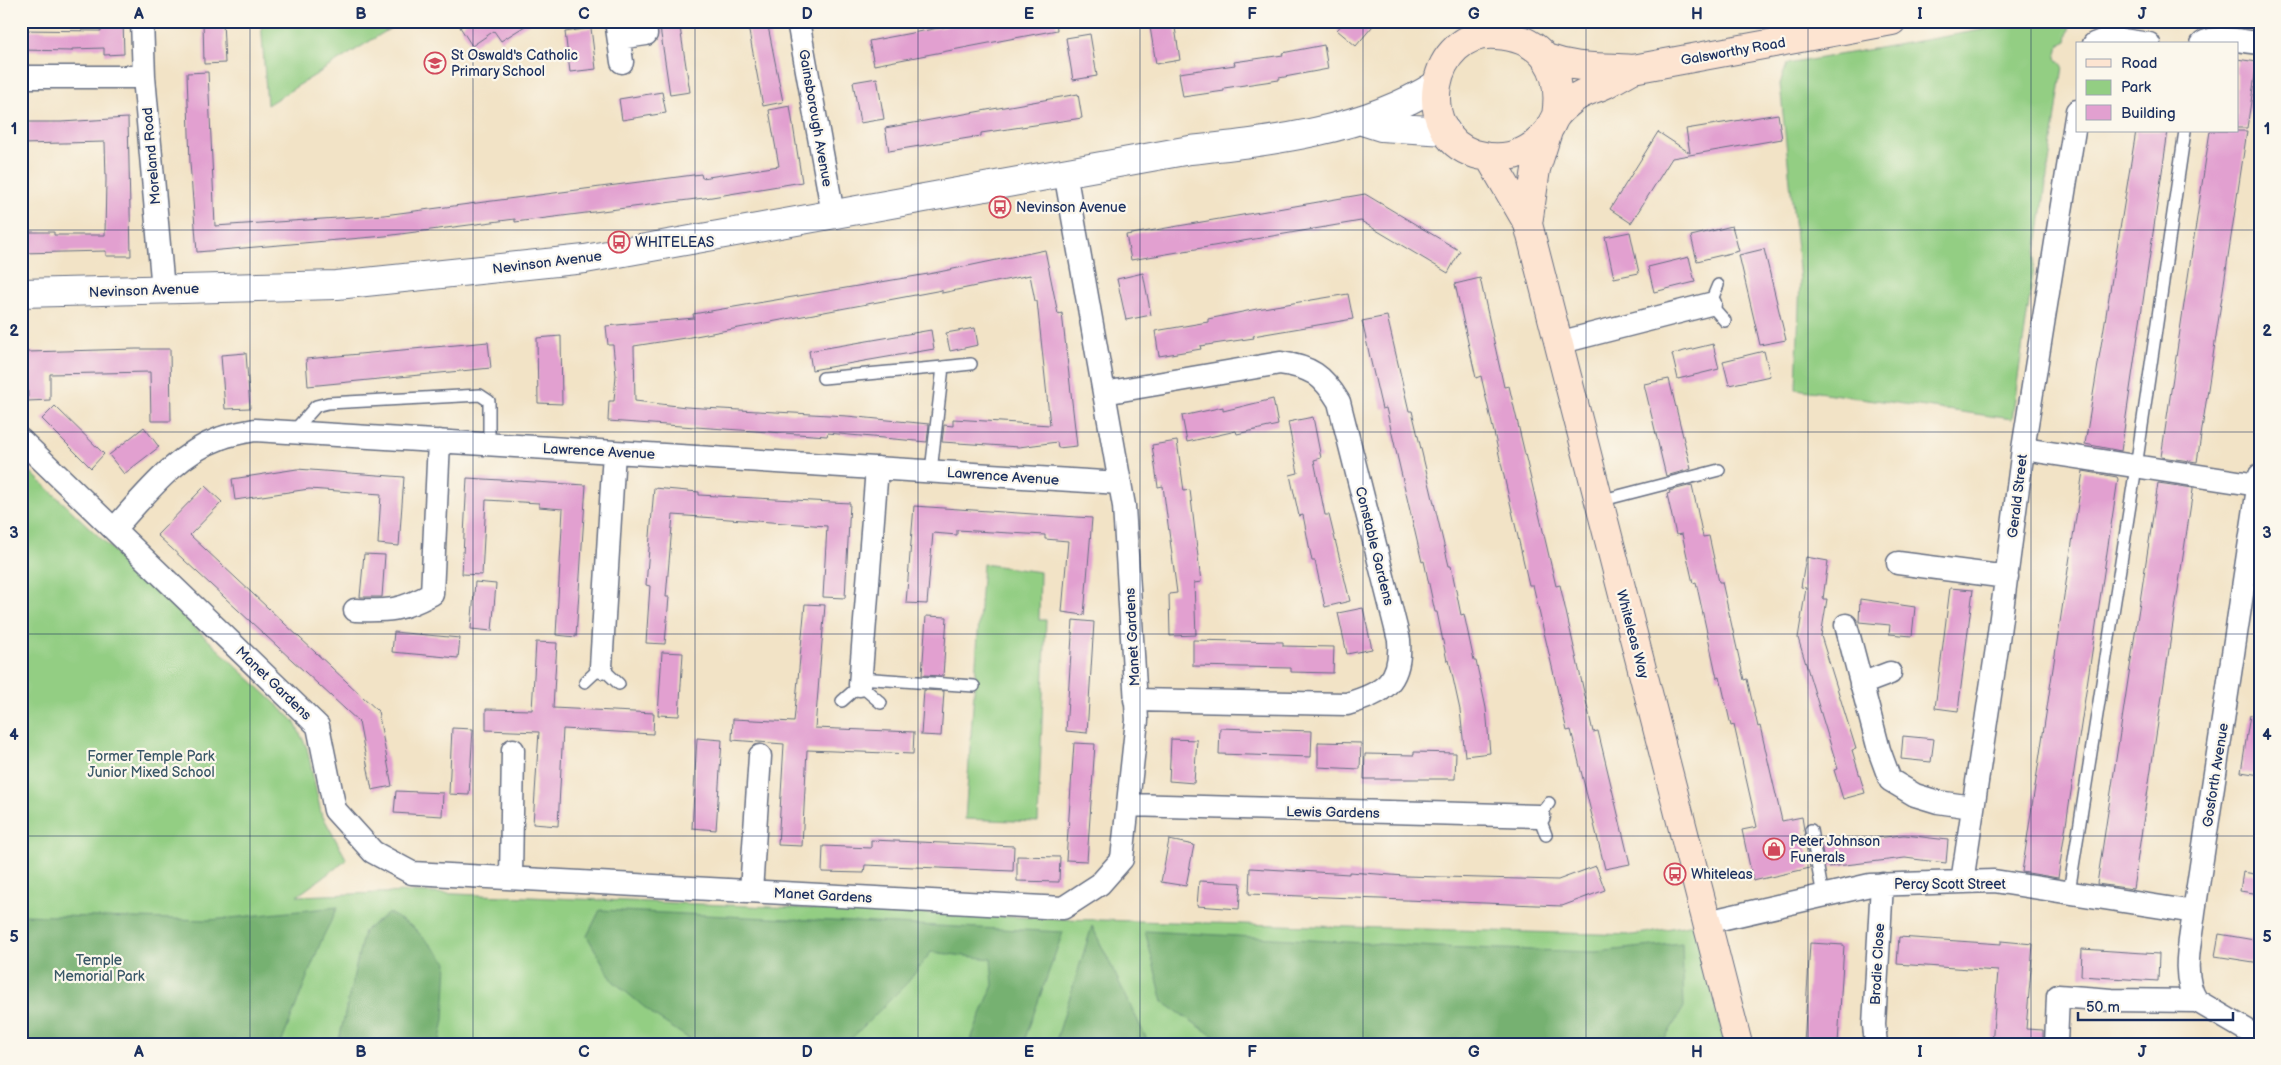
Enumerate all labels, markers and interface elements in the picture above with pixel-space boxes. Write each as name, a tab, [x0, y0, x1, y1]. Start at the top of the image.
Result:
text: A	[133, 5, 144, 24]
text: B	[355, 5, 367, 24]
text: C	[578, 5, 590, 24]
text: D	[801, 5, 813, 24]
text: E	[1024, 5, 1034, 24]
text: F	[1247, 5, 1257, 24]
text: G	[1468, 5, 1480, 24]
text: H	[1691, 5, 1703, 24]
text: I	[1917, 5, 1923, 24]
text: J	[2138, 5, 2147, 24]
street label: Galsworthy Road	[1679, 34, 1787, 69]
legend	[2076, 42, 2238, 132]
place label: St Oswald's Catholic Primary School	[451, 47, 578, 80]
street label: Gainsborough Avenue	[795, 48, 836, 188]
school or university icon: St Oswald's Catholic Primary School	[423, 51, 447, 75]
text: Road	[2121, 54, 2157, 73]
text: Park	[2121, 78, 2152, 97]
text: Building	[2121, 104, 2176, 123]
street label: Moreland Road	[139, 107, 164, 205]
text: 1	[11, 120, 17, 139]
text: 1	[2264, 120, 2270, 139]
bus stop icon: Nevinson Avenue	[988, 195, 1012, 219]
place label: Nevinson Avenue	[1016, 199, 1126, 216]
bus stop icon: WHITELEAS	[607, 230, 631, 254]
place label: WHITELEAS	[635, 234, 714, 251]
street label: Nevinson Avenue	[491, 247, 603, 278]
street label: Nevinson Avenue	[89, 280, 199, 301]
text: 2	[9, 322, 19, 341]
text: 2	[2262, 322, 2272, 341]
street label: Lawrence Avenue	[542, 440, 656, 463]
street label: Gerald Street	[2004, 452, 2031, 539]
street label: Lawrence Avenue	[946, 464, 1060, 489]
street label: Constable Gardens	[1352, 485, 1398, 607]
text: 3	[9, 524, 19, 543]
text: 3	[2262, 524, 2272, 543]
street label: Manet Gardens	[1121, 587, 1144, 687]
street label: Whiteleas Way	[1613, 588, 1653, 681]
street label: Manet Gardens	[232, 643, 315, 724]
street label: Gosforth Avenue	[2199, 722, 2232, 828]
text: 4	[9, 726, 19, 745]
text: 4	[2262, 726, 2272, 745]
park label: Former Temple Park Junior Mixed School	[87, 748, 215, 781]
street label: Lewis Gardens	[1286, 803, 1380, 822]
place label: Peter Johnson Funerals	[1790, 833, 1880, 866]
shop icon: Peter Johnson Funerals	[1762, 837, 1786, 861]
bus stop icon: Whiteleas	[1663, 862, 1687, 886]
place label: Whiteleas	[1691, 866, 1753, 883]
street label: Percy Scott Street	[1894, 876, 2007, 893]
street label: Manet Gardens	[773, 884, 873, 907]
street label: Brodie Close	[1867, 923, 1888, 1005]
text: 5	[9, 928, 19, 947]
text: 5	[2262, 928, 2272, 947]
park label: Temple Memorial Park	[53, 952, 145, 985]
scale bar	[2078, 990, 2234, 1022]
text: 50 m	[2086, 998, 2120, 1017]
text: A	[133, 1043, 144, 1062]
text: B	[355, 1043, 367, 1062]
text: C	[578, 1043, 590, 1062]
text: D	[801, 1043, 813, 1062]
text: E	[1024, 1043, 1034, 1062]
text: F	[1247, 1043, 1257, 1062]
text: G	[1468, 1043, 1480, 1062]
text: H	[1691, 1043, 1703, 1062]
text: I	[1917, 1043, 1923, 1062]
text: J	[2138, 1043, 2147, 1062]

